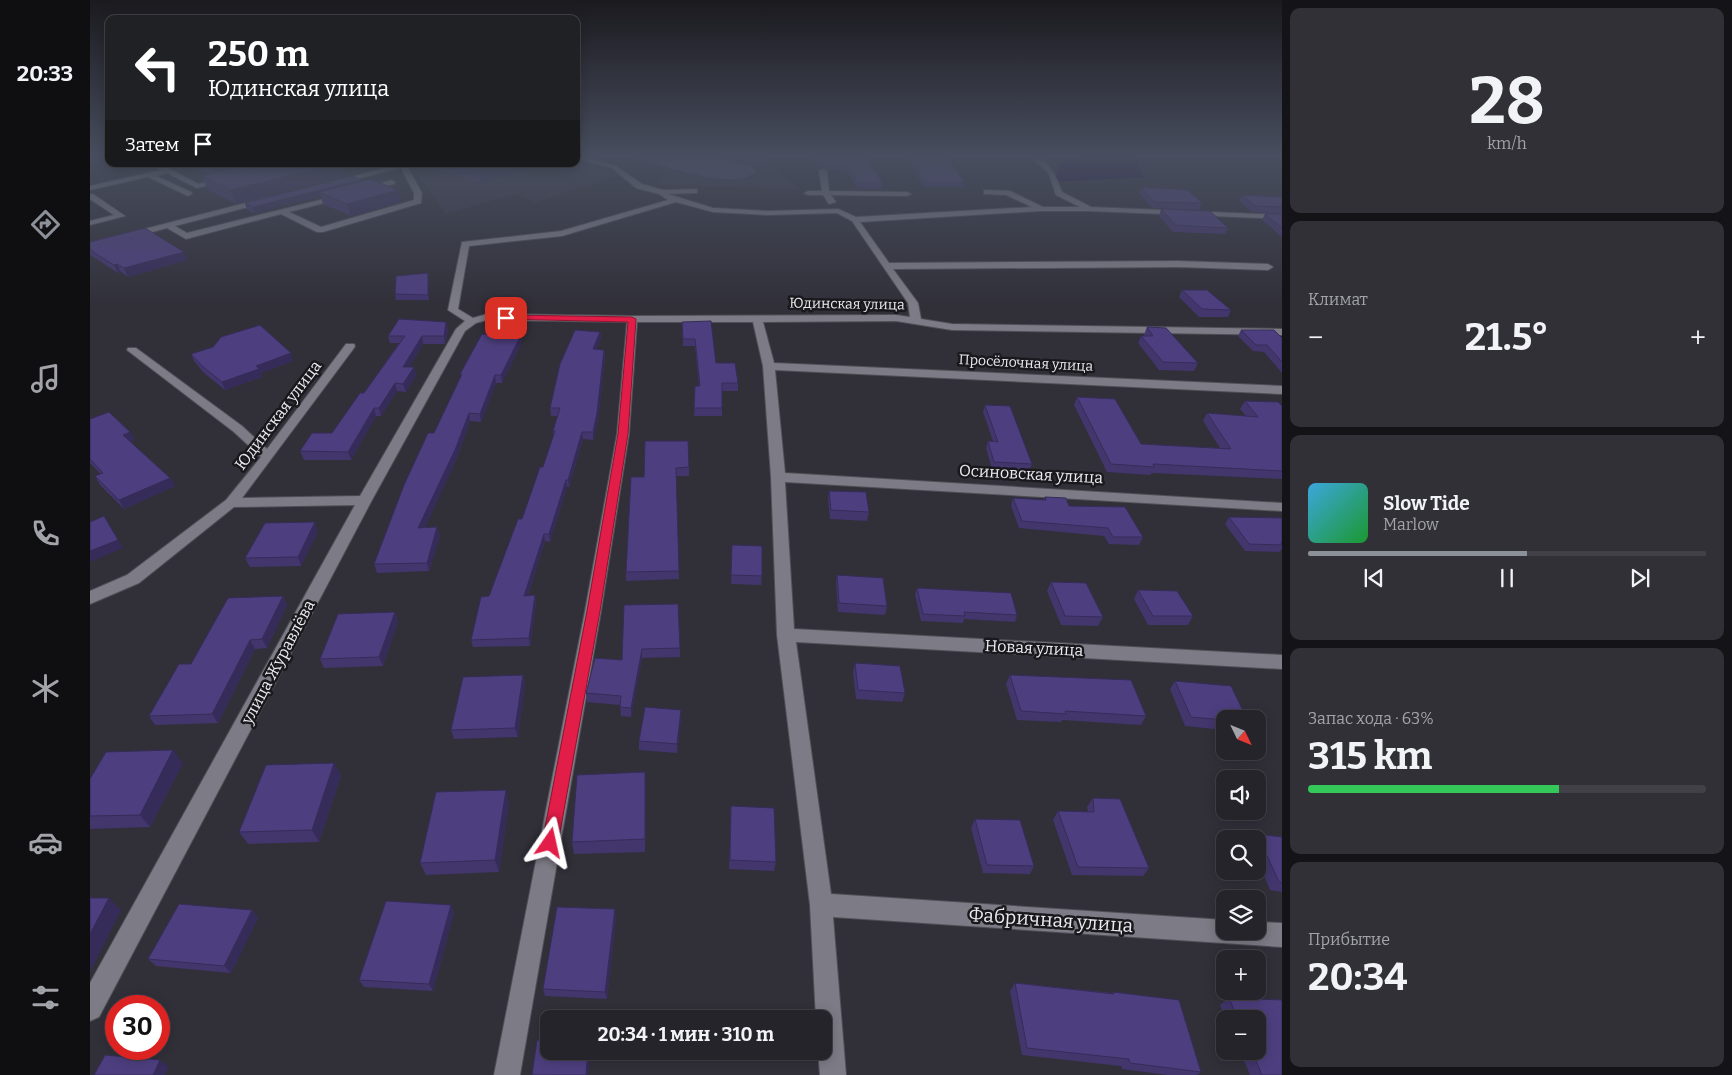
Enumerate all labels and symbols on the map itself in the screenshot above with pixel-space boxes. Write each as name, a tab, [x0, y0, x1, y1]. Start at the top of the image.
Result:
street label: Юдинская улица	[789, 294, 905, 314]
pin	[485, 297, 527, 339]
street label: Просёлочная улица	[958, 351, 1094, 375]
street label: Юдинская улица	[231, 356, 325, 473]
street label: Осиновская улица	[959, 461, 1104, 487]
street label: улица Журавлёва	[237, 597, 319, 728]
street label: Новая улица	[984, 636, 1084, 660]
north arrow	[1216, 710, 1266, 760]
position arrow	[523, 816, 575, 868]
street label: Фабричная улица	[968, 903, 1135, 937]
speed limit sign: 30	[105, 995, 170, 1060]

